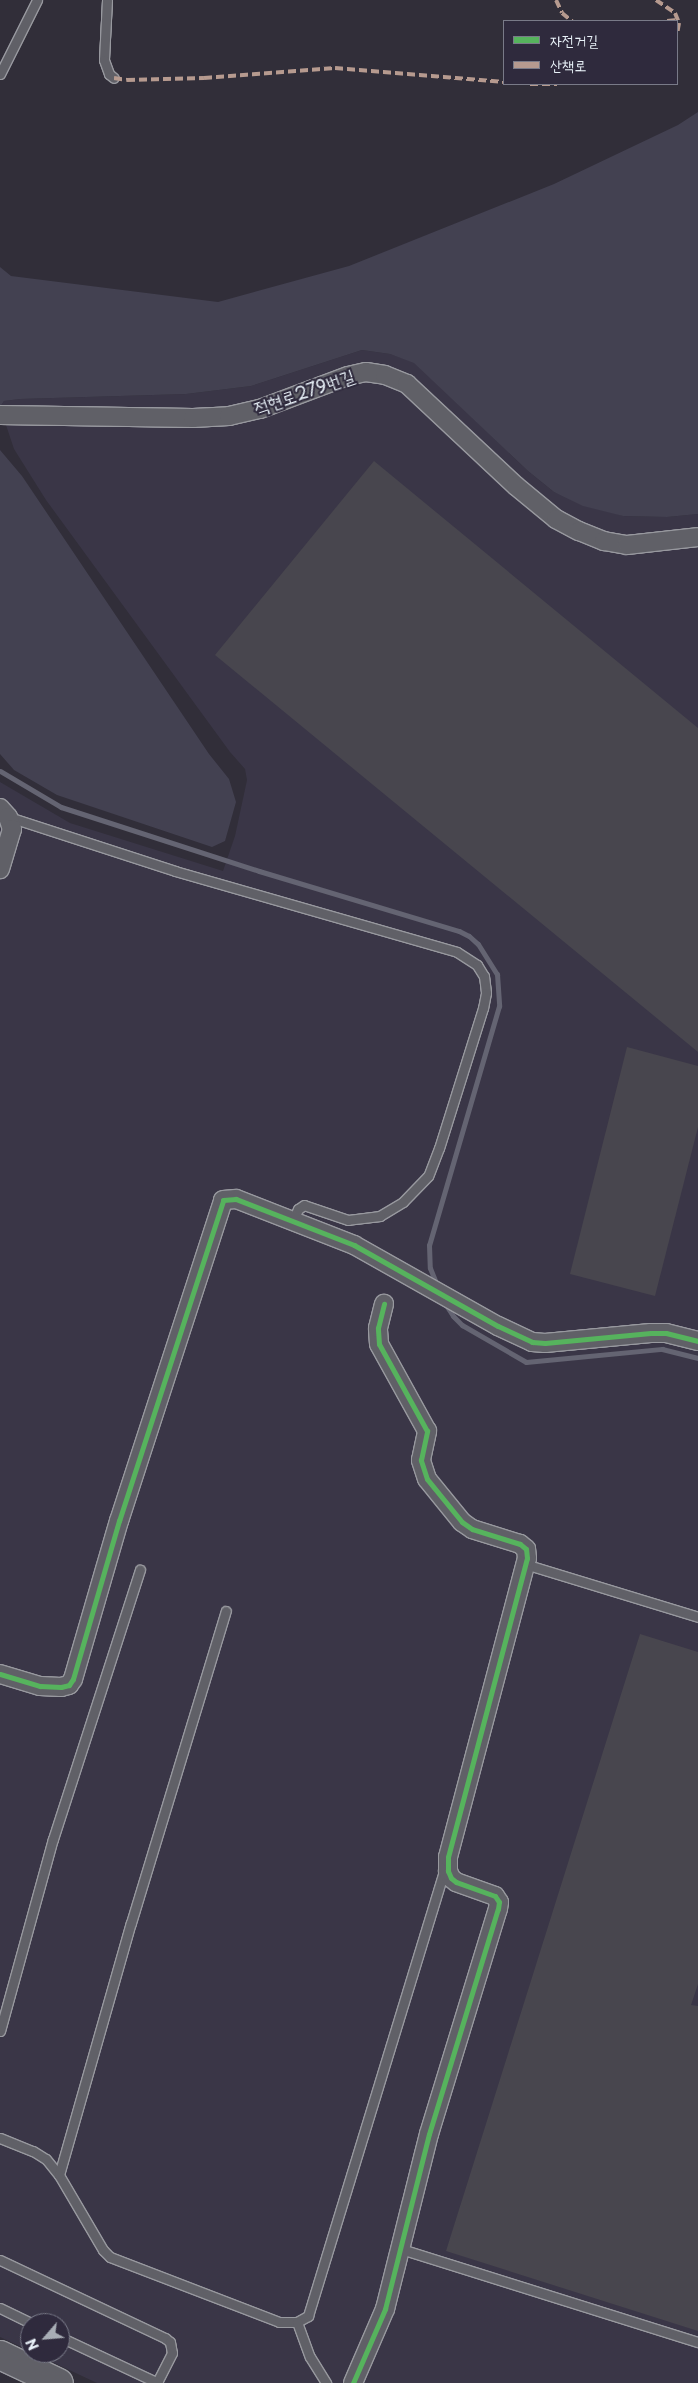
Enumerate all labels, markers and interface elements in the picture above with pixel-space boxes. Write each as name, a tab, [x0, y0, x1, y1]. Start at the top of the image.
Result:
legend	[503, 20, 678, 85]
text: 자전거길	[550, 28, 598, 51]
text: 산책로	[550, 53, 586, 76]
street label: 적현로279번길	[251, 365, 357, 419]
north arrow	[20, 2313, 70, 2363]
text: N	[20, 2335, 44, 2354]

